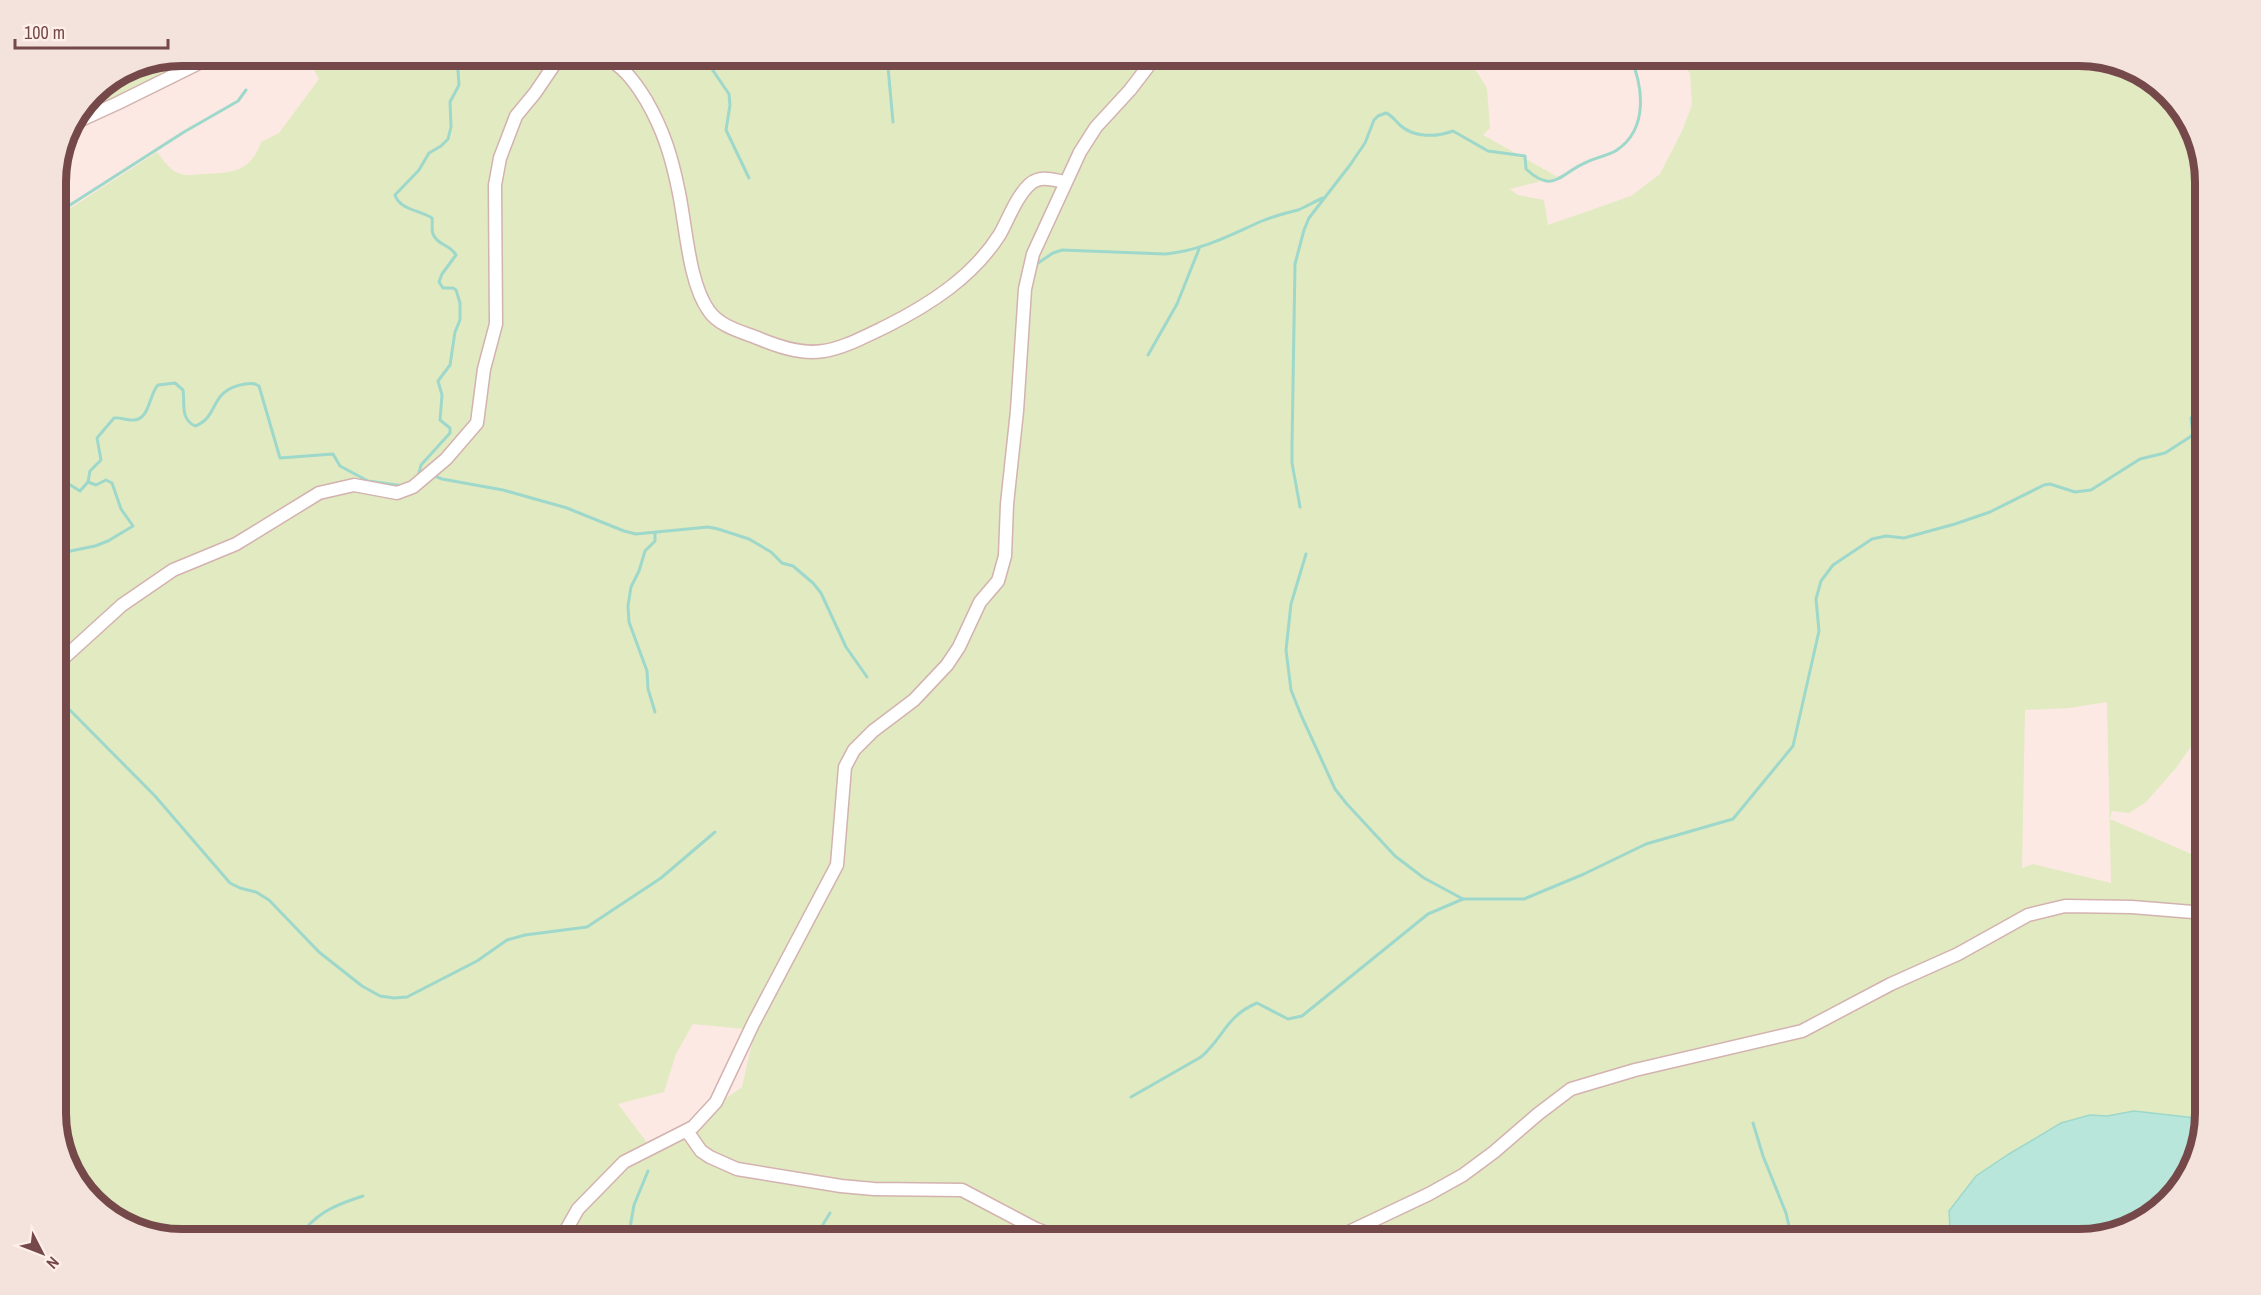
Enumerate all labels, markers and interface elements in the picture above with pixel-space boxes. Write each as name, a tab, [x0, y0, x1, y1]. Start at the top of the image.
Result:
scale bar	[15, 12, 168, 50]
text: 100 m	[24, 20, 65, 45]
north arrow	[12, 1223, 72, 1283]
text: N	[42, 1252, 64, 1274]

